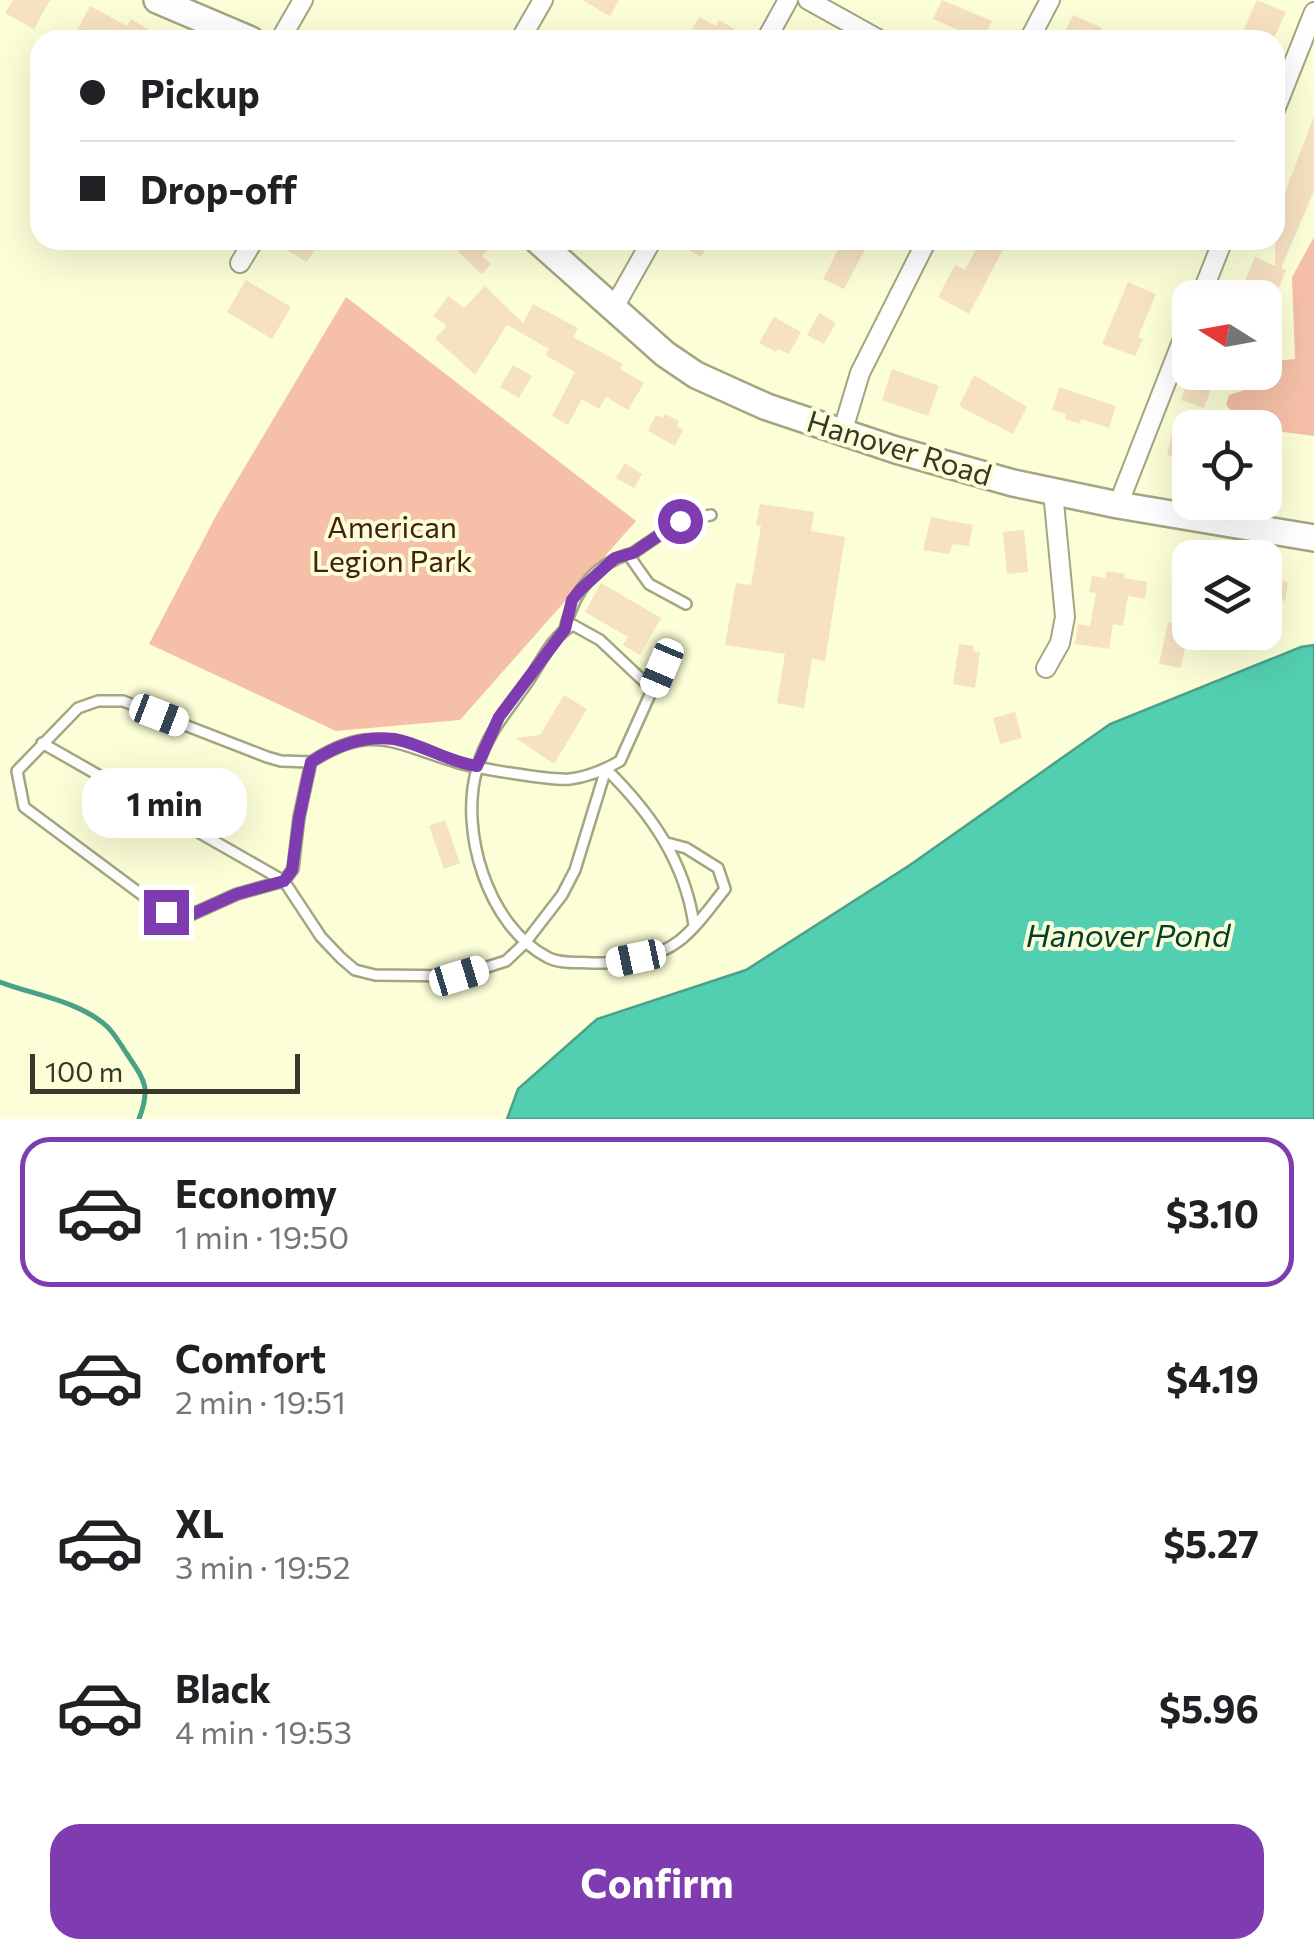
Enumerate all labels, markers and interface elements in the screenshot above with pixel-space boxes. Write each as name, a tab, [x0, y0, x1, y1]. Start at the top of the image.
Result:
text: Pickup	[140, 69, 260, 116]
text: Drop-off	[140, 165, 297, 212]
north arrow	[1172, 280, 1282, 390]
map controls	[1172, 280, 1282, 650]
street label: Hanover Road	[803, 401, 997, 492]
button: locate	[1172, 410, 1282, 520]
route start	[658, 499, 703, 544]
park label: American Legion Park	[312, 507, 472, 578]
button: layers	[1172, 540, 1282, 650]
car	[636, 635, 688, 701]
car	[126, 690, 192, 740]
callout: 1 min	[84, 767, 248, 837]
text: 1 min	[127, 783, 202, 823]
route end	[144, 890, 189, 935]
water label: Hanover Pond	[1026, 914, 1232, 954]
car	[604, 937, 668, 979]
car	[426, 953, 492, 999]
scale bar	[30, 1049, 300, 1094]
text: 100 m	[45, 1054, 123, 1088]
icon: car	[55, 1167, 145, 1257]
text: Economy	[175, 1169, 337, 1216]
text: $3.10	[1166, 1189, 1259, 1236]
text: 1 min · 19:50	[175, 1216, 349, 1256]
icon: car	[55, 1332, 145, 1422]
text: Comfort	[175, 1334, 326, 1381]
text: $4.19	[1166, 1354, 1259, 1401]
text: 2 min · 19:51	[175, 1381, 346, 1421]
icon: car	[55, 1497, 145, 1587]
text: XL	[175, 1499, 224, 1546]
text: $5.27	[1163, 1519, 1259, 1566]
text: 3 min · 19:52	[175, 1546, 350, 1586]
icon: car	[55, 1662, 145, 1752]
text: Black	[175, 1664, 271, 1711]
text: $5.96	[1159, 1684, 1259, 1731]
text: 4 min · 19:53	[175, 1711, 352, 1751]
button: Confirm	[50, 1824, 1264, 1939]

